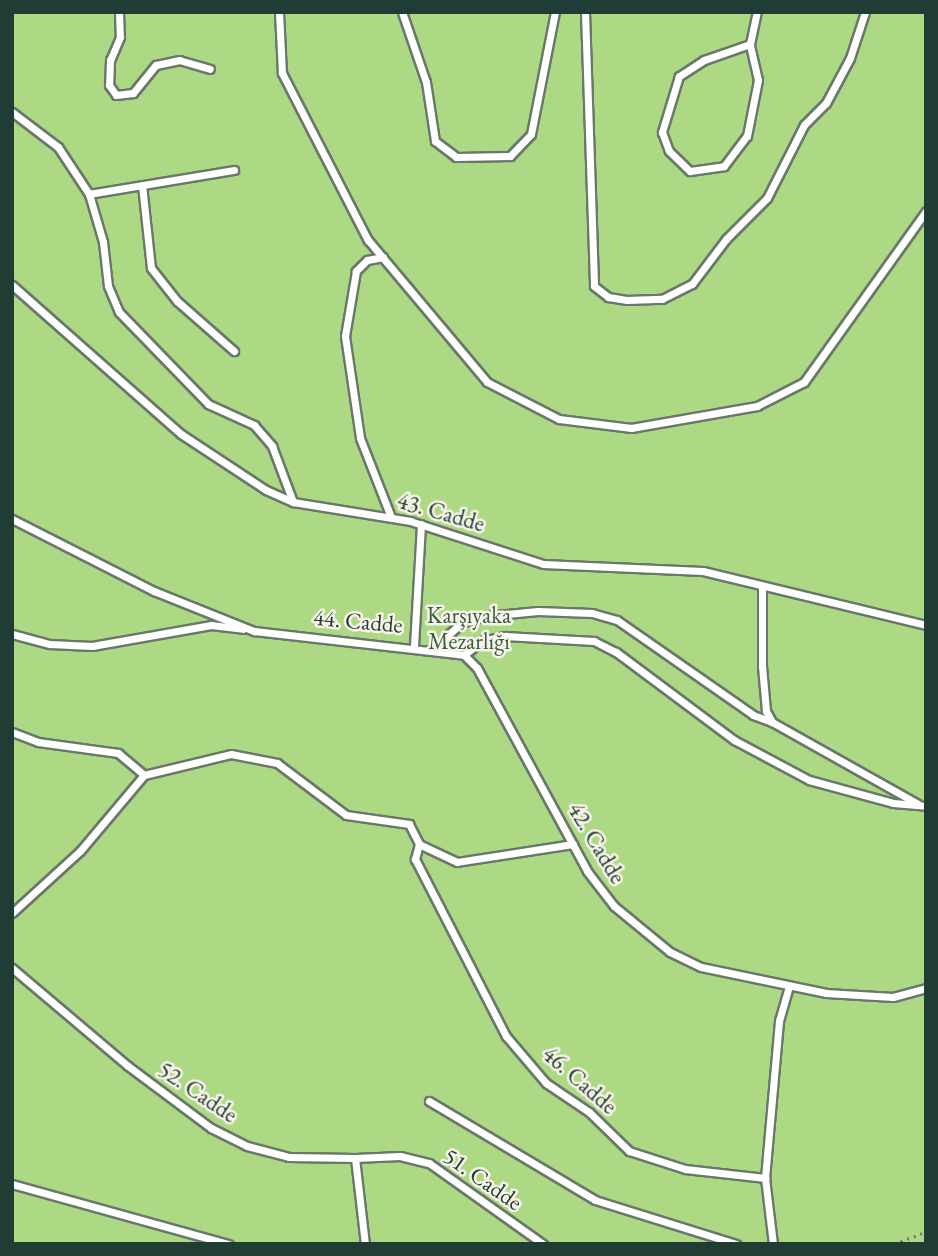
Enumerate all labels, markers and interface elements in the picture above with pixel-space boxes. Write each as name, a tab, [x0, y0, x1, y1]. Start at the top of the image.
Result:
street label: 43. Cadde	[394, 486, 488, 538]
park label: Karşıyaka Mezarlığı	[427, 601, 511, 655]
street label: 44. Cadde	[312, 603, 404, 639]
street label: 42. Cadde	[562, 797, 632, 889]
street label: 46. Cadde	[537, 1040, 623, 1120]
street label: 52. Cadde	[153, 1055, 243, 1129]
street label: 51. Cadde	[438, 1142, 528, 1216]

